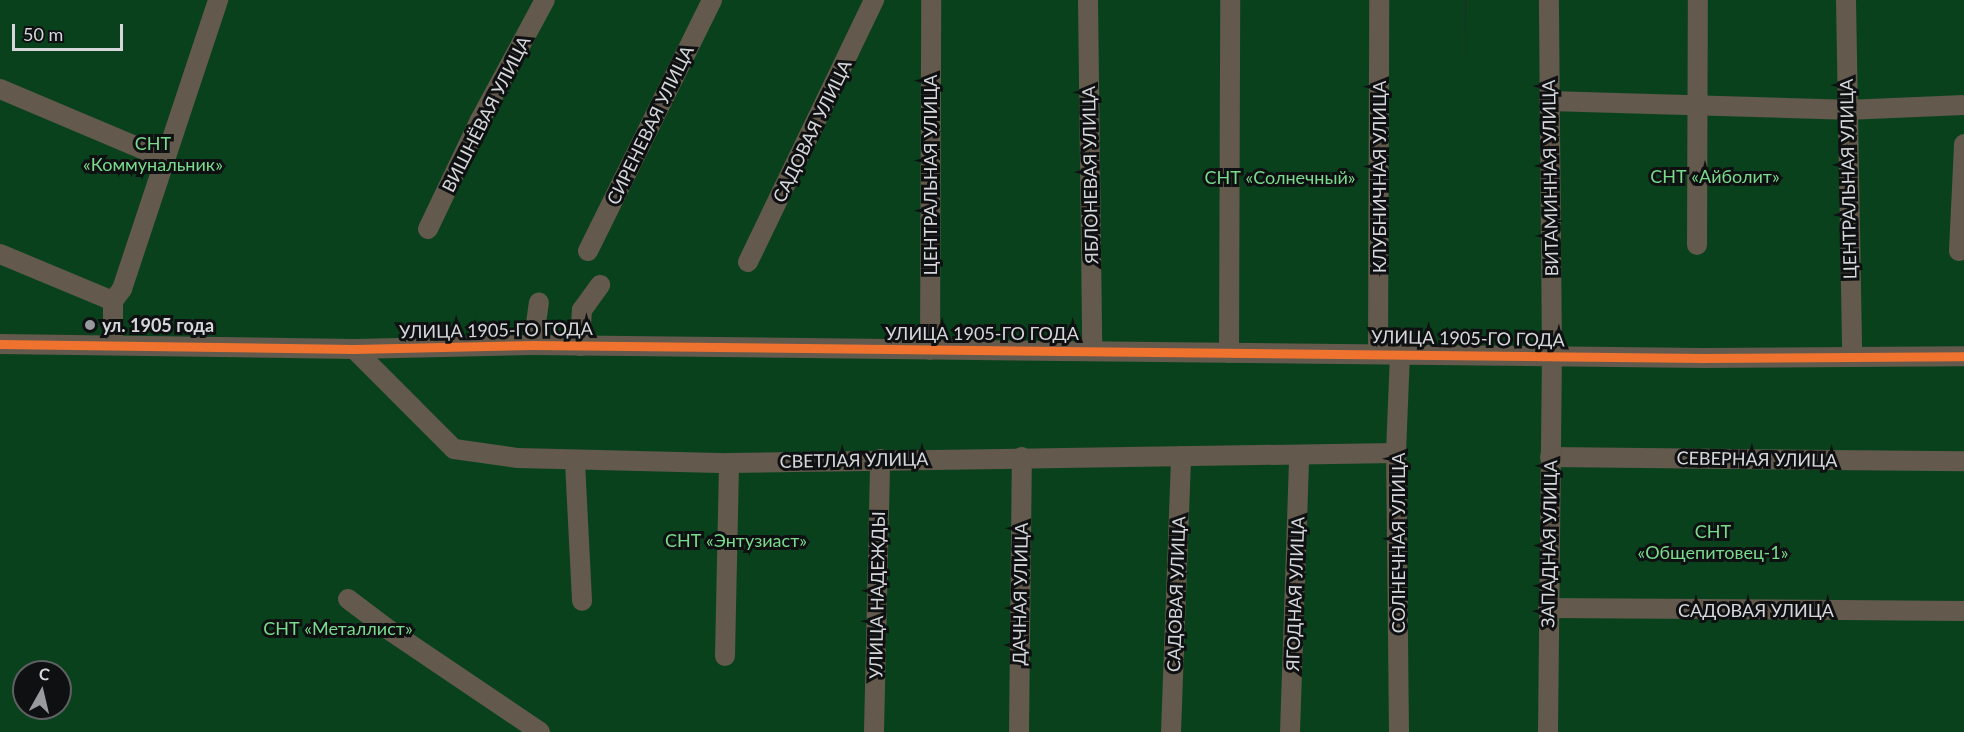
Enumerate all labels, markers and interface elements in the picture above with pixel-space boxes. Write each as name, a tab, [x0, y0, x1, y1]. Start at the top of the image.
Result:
scale bar	[15, 12, 126, 50]
text: 50 m	[23, 23, 63, 45]
street label: ВИШНЁВАЯ УЛИЦА	[437, 32, 535, 196]
street label: СИРЕНЕВАЯ УЛИЦА	[602, 42, 698, 208]
street label: САДОВАЯ УЛИЦА	[768, 56, 856, 206]
street label: ЦЕНТРАЛЬНАЯ УЛИЦА	[919, 75, 941, 275]
street label: ЦЕНТРАЛЬНАЯ УЛИЦА	[1835, 78, 1861, 280]
street label: ВИТАМИННАЯ УЛИЦА	[1537, 79, 1563, 277]
street label: КЛУБНИЧНАЯ УЛИЦА	[1368, 81, 1390, 273]
street label: ЯБЛОНЕВАЯ УЛИЦА	[1078, 86, 1102, 264]
park label: СНТ «Коммунальник»	[83, 133, 223, 176]
park label: СНТ «Айболит»	[1650, 165, 1780, 187]
park label: СНТ «Солнечный»	[1204, 166, 1356, 188]
place label: ул. 1905 года	[102, 314, 214, 336]
marker: ул. 1905 года	[83, 318, 97, 332]
street label: УЛИЦА 1905-ГО ГОДА	[399, 318, 593, 342]
street label: УЛИЦА 1905-ГО ГОДА	[885, 322, 1079, 344]
street label: УЛИЦА 1905-ГО ГОДА	[1371, 326, 1565, 350]
street label: СЕВЕРНАЯ УЛИЦА	[1676, 447, 1838, 471]
street label: СВЕТЛАЯ УЛИЦА	[779, 448, 929, 472]
street label: СОЛНЕЧНАЯ УЛИЦА	[1387, 453, 1409, 633]
street label: ЗАПАДНАЯ УЛИЦА	[1537, 460, 1561, 628]
street label: УЛИЦА НАДЕЖДЫ	[865, 511, 889, 679]
street label: САДОВАЯ УЛИЦА	[1162, 516, 1190, 672]
street label: ЯГОДНАЯ УЛИЦА	[1282, 516, 1308, 672]
park label: СНТ «Общепитовец-1»	[1638, 521, 1788, 564]
street label: ДАЧНАЯ УЛИЦА	[1008, 522, 1032, 666]
park label: СНТ «Энтузиаст»	[665, 529, 807, 551]
street label: САДОВАЯ УЛИЦА	[1678, 599, 1834, 621]
park label: СНТ «Металлист»	[263, 617, 413, 639]
north arrow	[12, 660, 72, 720]
text: С	[38, 664, 51, 684]

